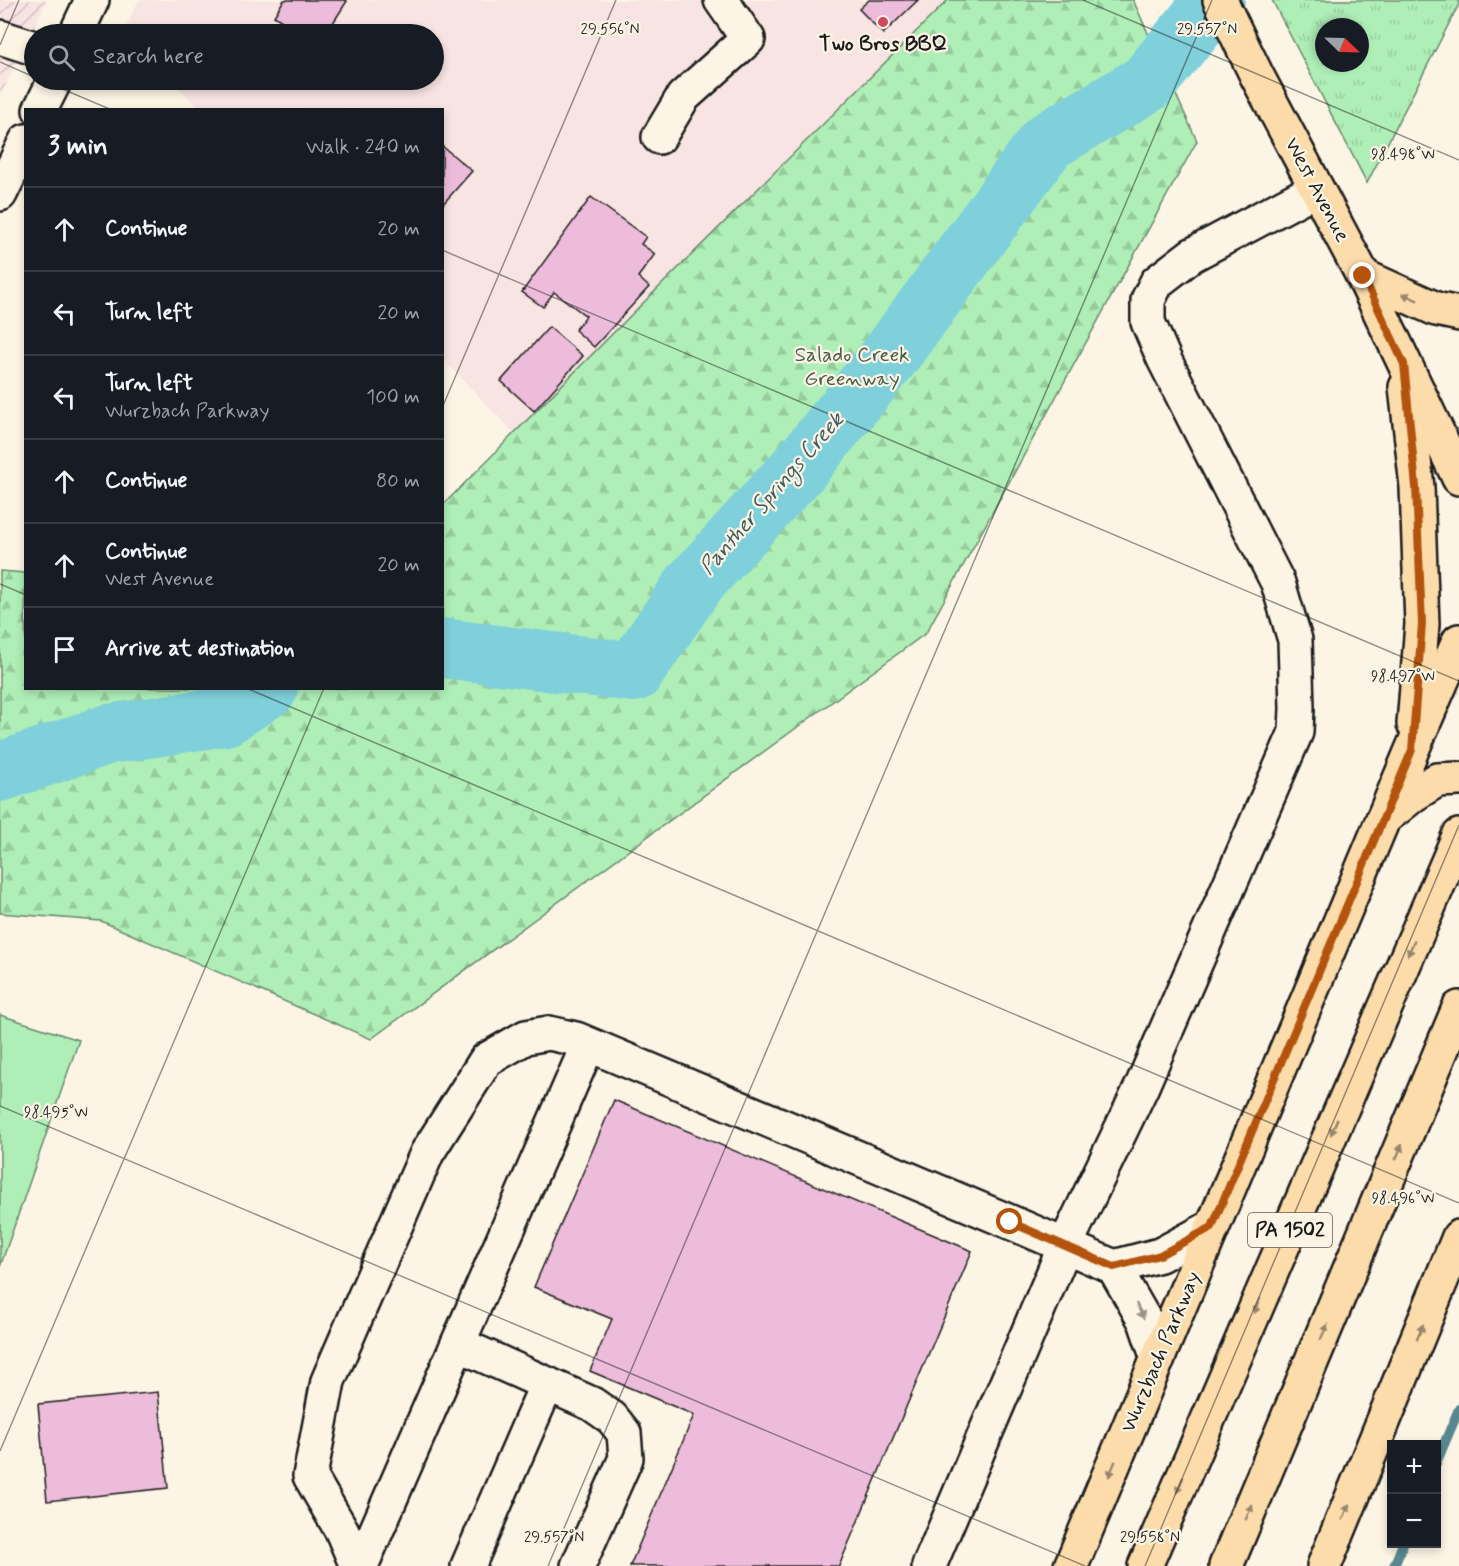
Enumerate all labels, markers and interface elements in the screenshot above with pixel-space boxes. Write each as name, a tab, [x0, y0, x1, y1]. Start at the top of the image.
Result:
marker: Two Bros BBQ	[876, 15, 890, 29]
north arrow	[1315, 18, 1369, 72]
text: 29.556°N	[581, 20, 639, 40]
text: 29.557°N	[1177, 20, 1237, 40]
search box	[24, 24, 444, 90]
place label: Two Bros BBQ	[819, 30, 947, 58]
icon: search	[45, 41, 78, 74]
text: Search here	[93, 43, 204, 71]
text: 3 min	[48, 130, 108, 164]
street label: West Avenue	[1278, 133, 1356, 247]
text: Walk · 240 m	[306, 134, 420, 161]
text: 98.498°W	[1371, 145, 1435, 165]
icon: ahead	[48, 213, 81, 246]
text: Continue	[105, 215, 187, 243]
text: 20 m	[377, 216, 420, 243]
route end	[1349, 262, 1375, 288]
one-way arrow	[1401, 292, 1419, 302]
icon: left	[48, 297, 81, 330]
text: Turn left	[105, 299, 193, 327]
text: 20 m	[377, 300, 420, 327]
park label: Salado Creek Greenway	[794, 341, 910, 393]
text: Turn left	[105, 370, 193, 398]
icon: left	[48, 381, 81, 414]
text: 100 m	[366, 384, 420, 411]
text: Wurzbach Parkway	[105, 398, 269, 425]
water label: Panther Springs Creek	[694, 405, 853, 582]
icon: ahead	[48, 465, 81, 498]
text: Continue	[105, 467, 187, 495]
text: 80 m	[376, 468, 420, 495]
text: Continue	[105, 538, 187, 566]
icon: ahead	[48, 549, 81, 582]
text: 20 m	[377, 552, 420, 579]
text: West Avenue	[105, 566, 214, 593]
icon: arrive	[48, 633, 81, 666]
text: Arrive at destination	[105, 635, 295, 663]
text: 98.497°W	[1371, 667, 1435, 687]
one-way arrow	[1406, 939, 1415, 957]
text: 98.495°W	[24, 1103, 88, 1123]
one-way arrow	[1329, 1118, 1338, 1136]
one-way arrow	[1395, 1143, 1404, 1161]
text: 98.496°W	[1372, 1189, 1434, 1209]
route start	[996, 1208, 1022, 1234]
road number: PA 1502	[1248, 1213, 1332, 1247]
street label: Wurzbach Parkway	[1114, 1267, 1208, 1437]
one-way arrow	[1252, 1298, 1262, 1316]
one-way arrow	[1135, 1303, 1145, 1320]
one-way arrow	[1415, 1322, 1425, 1340]
one-way arrow	[1320, 1323, 1329, 1341]
map controls	[1387, 1440, 1441, 1548]
button: +	[1387, 1440, 1441, 1494]
one-way arrow	[1107, 1461, 1117, 1479]
one-way arrow	[1175, 1477, 1185, 1495]
button: −	[1387, 1494, 1441, 1548]
one-way arrow	[1245, 1503, 1254, 1521]
one-way arrow	[1342, 1503, 1351, 1521]
text: 29.557°N	[524, 1528, 584, 1548]
text: 29.558°N	[1120, 1528, 1180, 1548]

